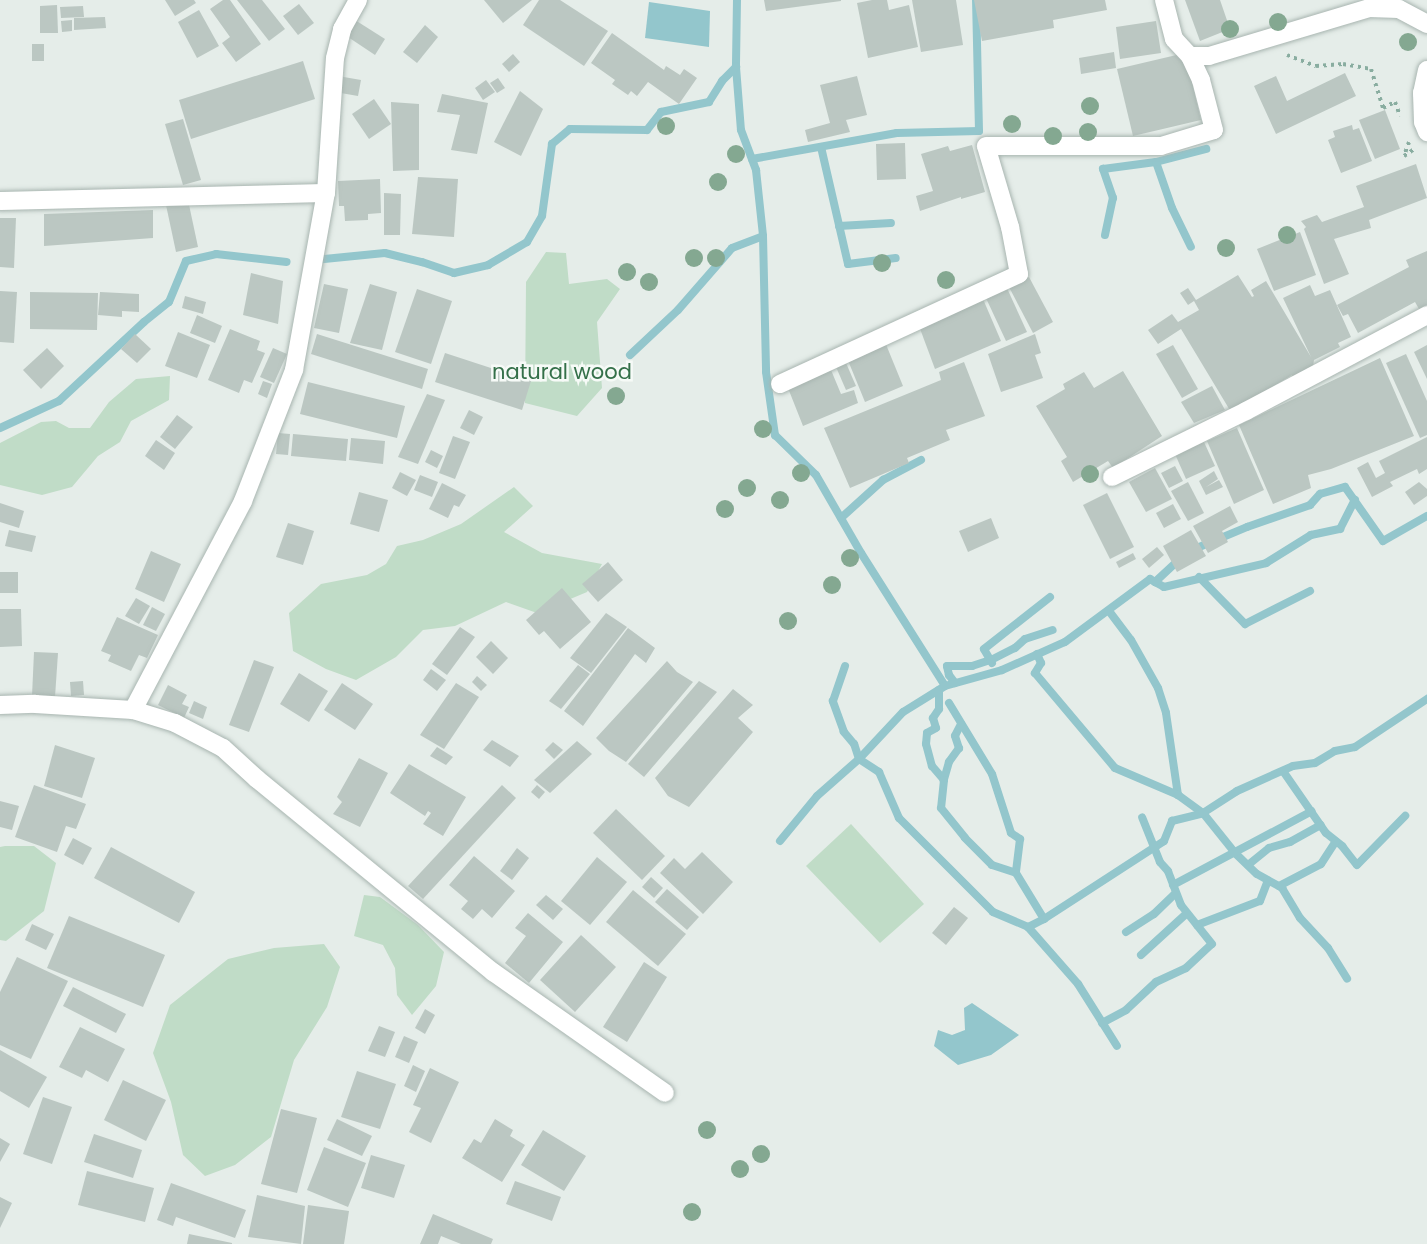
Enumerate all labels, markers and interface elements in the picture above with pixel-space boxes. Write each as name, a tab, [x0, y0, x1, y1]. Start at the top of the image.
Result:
park label: natural wood	[492, 359, 632, 385]

